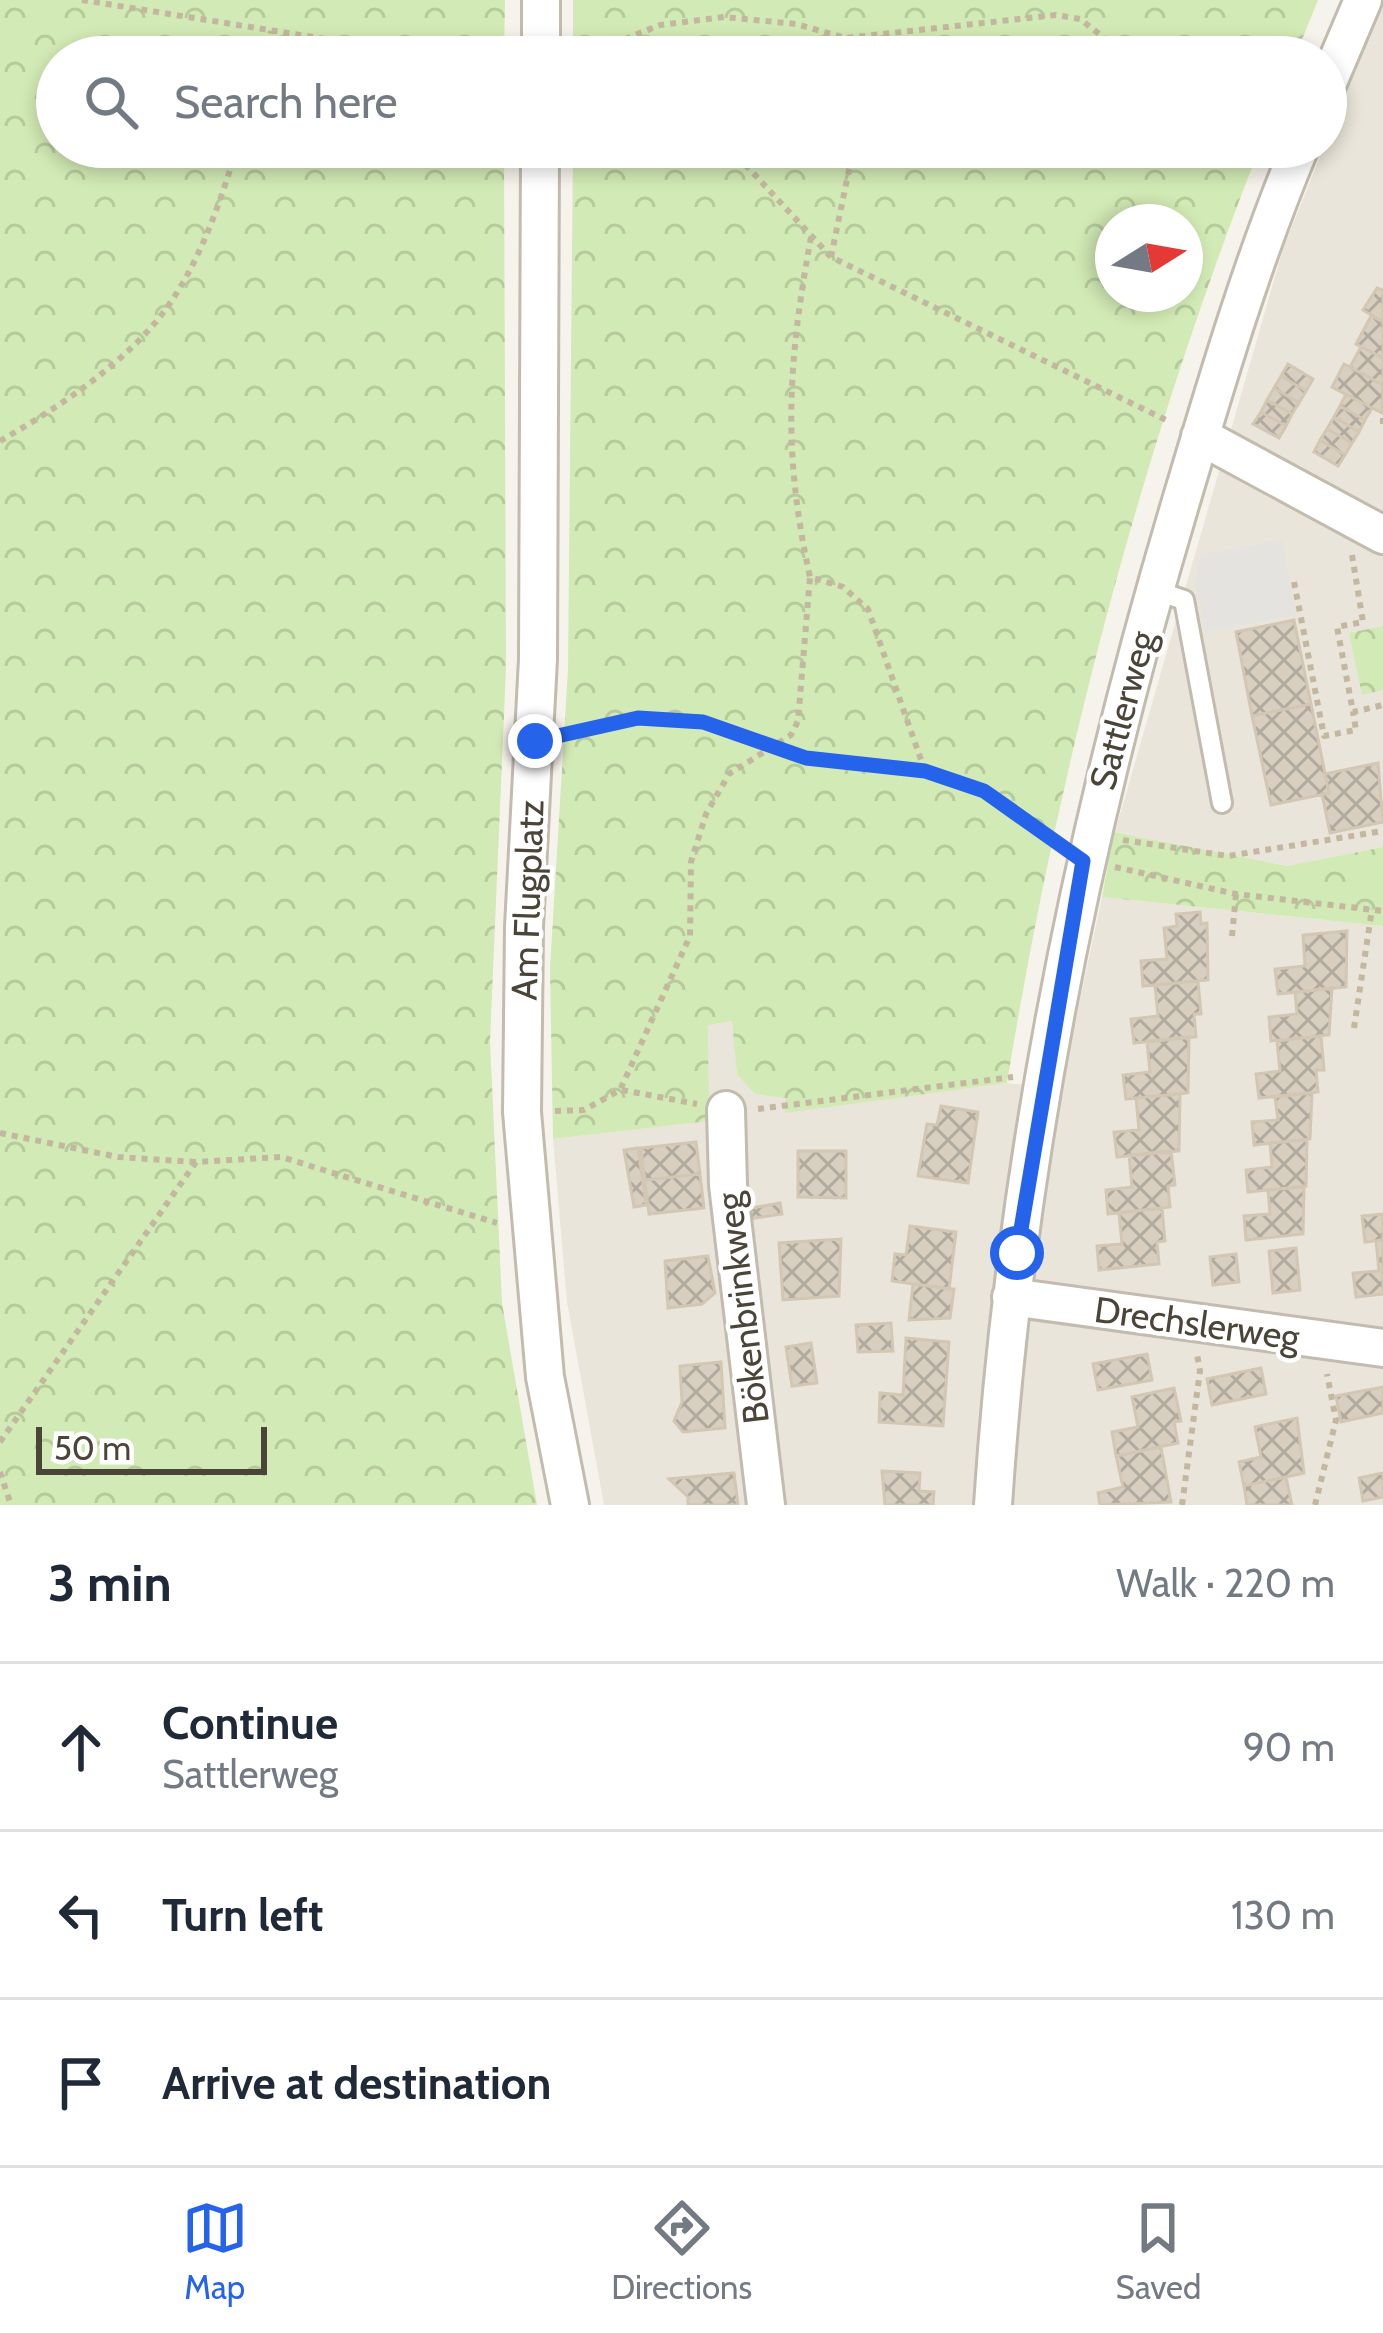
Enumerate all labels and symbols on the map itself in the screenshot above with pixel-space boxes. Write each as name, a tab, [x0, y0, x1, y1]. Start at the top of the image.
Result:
north arrow	[1095, 204, 1203, 312]
street label: Sattlerweg	[1080, 625, 1165, 794]
route end	[508, 714, 562, 768]
street label: Am Flugplatz	[502, 799, 552, 1001]
street label: Bökenbrinkweg	[706, 1189, 778, 1426]
route start	[990, 1226, 1044, 1280]
street label: Drechslerweg	[1092, 1287, 1303, 1359]
scale bar	[36, 1421, 267, 1474]

